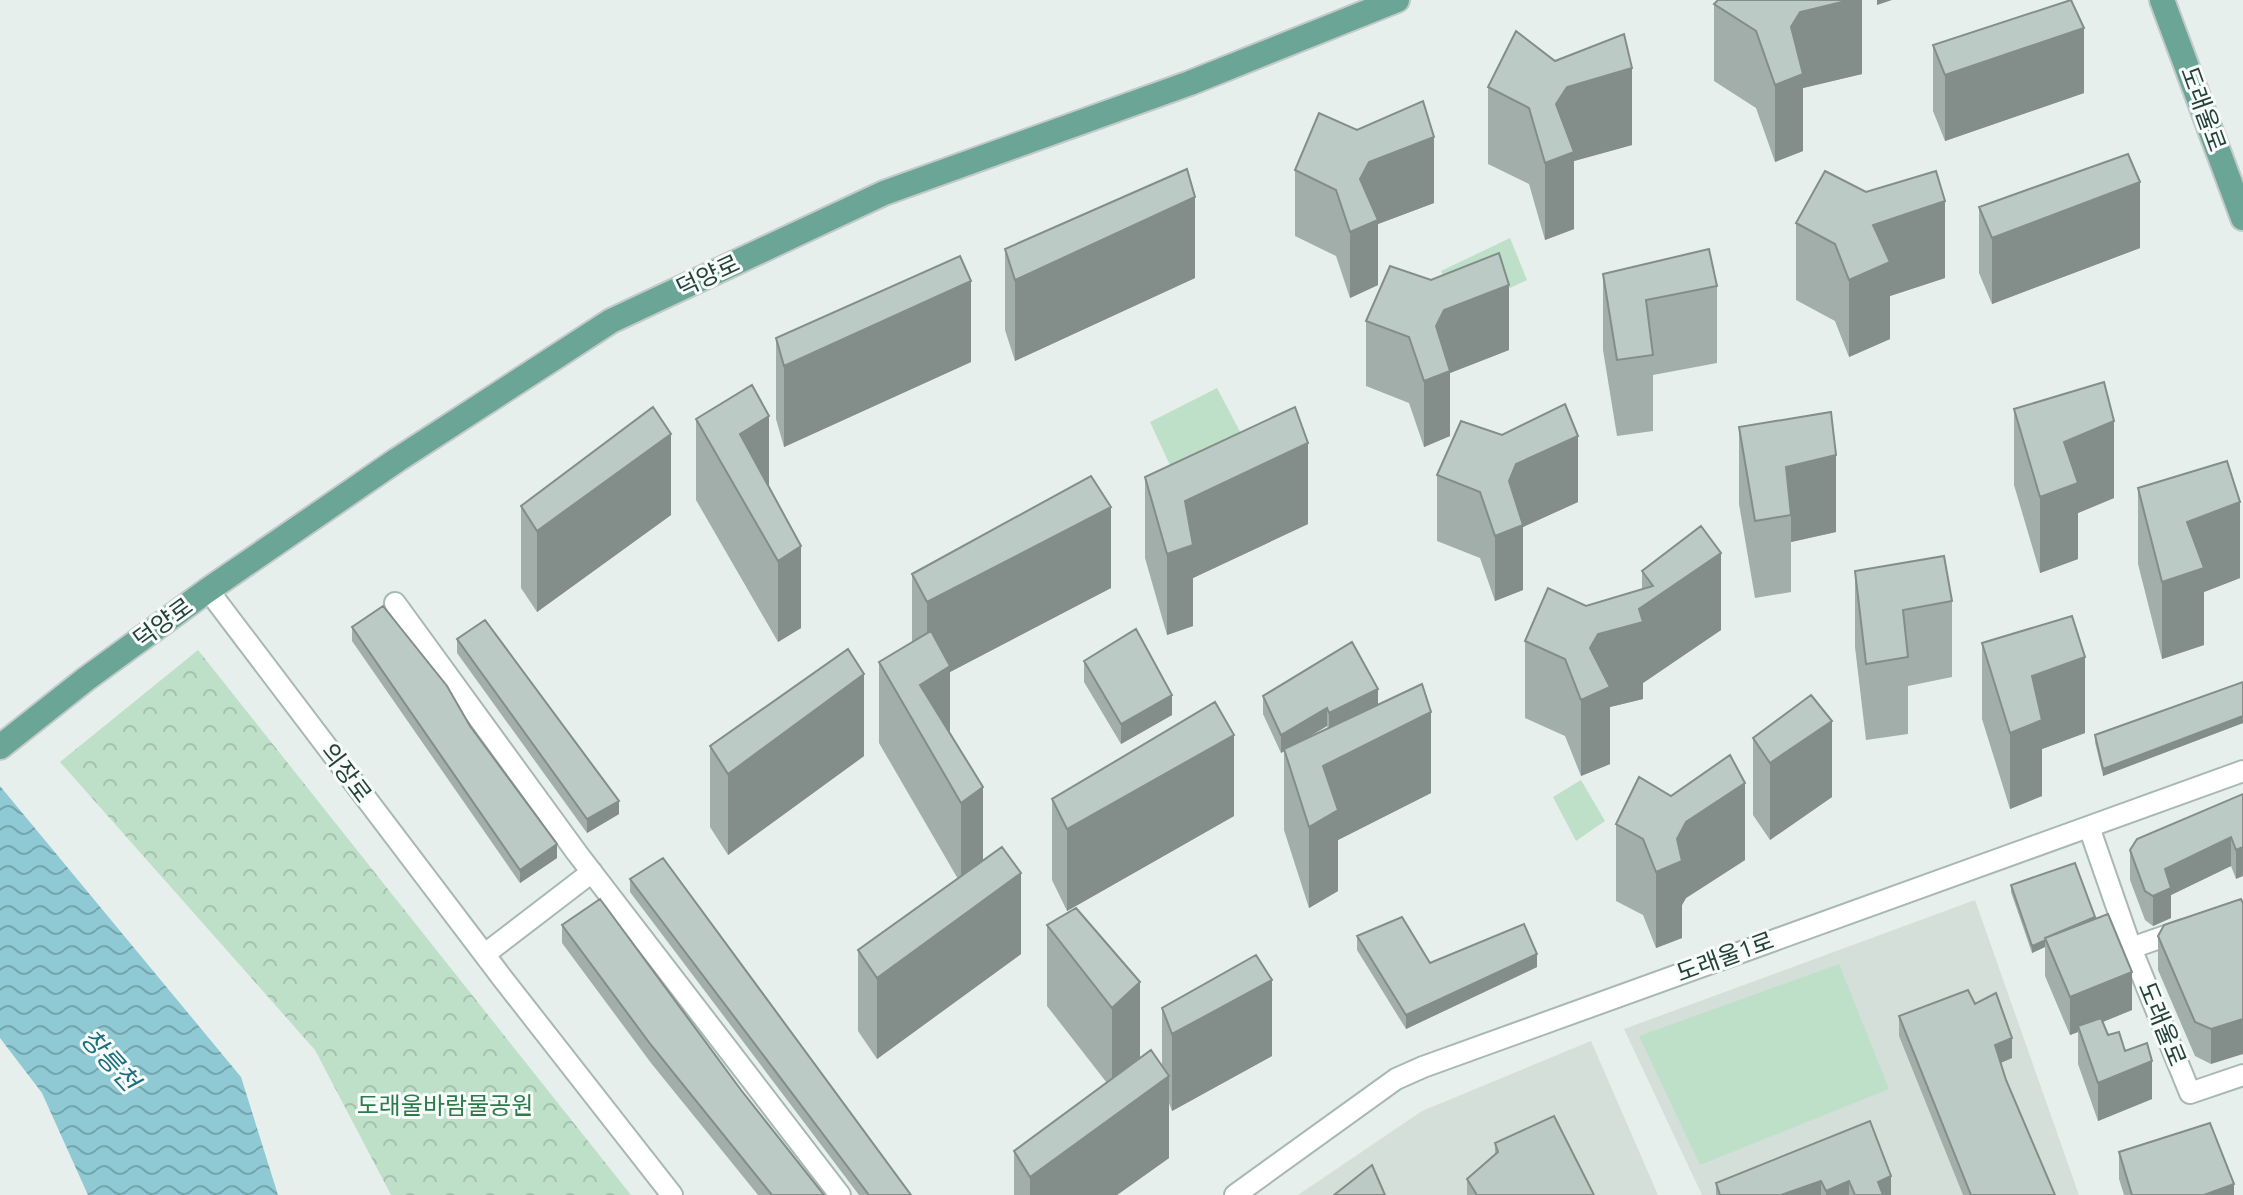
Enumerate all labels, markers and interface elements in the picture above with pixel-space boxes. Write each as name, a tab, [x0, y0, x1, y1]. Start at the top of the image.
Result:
street label: 도래울로	[2176, 63, 2231, 155]
street label: 덕양로	[672, 249, 744, 302]
street label: 덕양로	[128, 592, 197, 653]
street label: 의장로	[316, 738, 377, 807]
street label: 도래울1로	[1672, 926, 1777, 987]
street label: 도래울로	[2133, 978, 2192, 1070]
water label: 창릉천	[76, 1023, 147, 1098]
park label: 도래울바람물공원	[357, 1092, 533, 1119]

